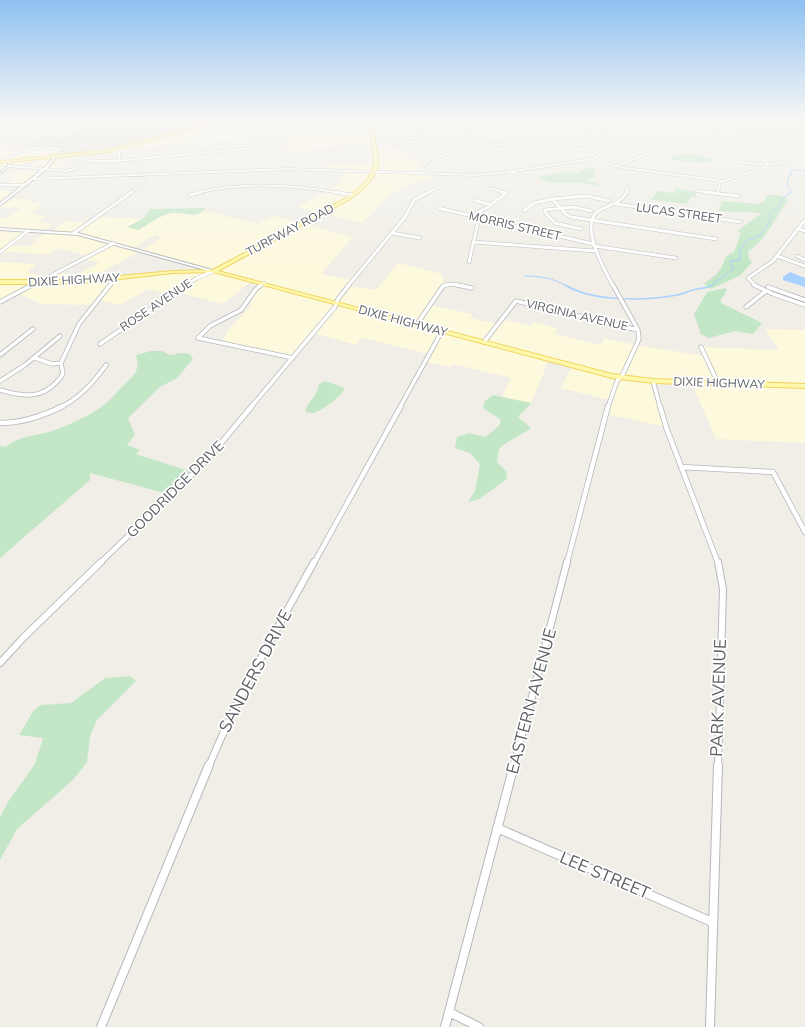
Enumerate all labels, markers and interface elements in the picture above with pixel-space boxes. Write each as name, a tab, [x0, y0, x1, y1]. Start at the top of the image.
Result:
street label: LUCAS STREET	[635, 199, 724, 226]
street label: TURFWAY ROAD	[243, 200, 336, 259]
street label: MORRIS STREET	[468, 208, 563, 244]
street label: DIXIE HIGHWAY	[28, 270, 121, 289]
street label: ROSE AVENUE	[117, 275, 195, 334]
street label: VIRGINIA AVENUE	[525, 296, 629, 334]
street label: DIXIE HIGHWAY	[357, 301, 450, 340]
street label: DIXIE HIGHWAY	[673, 373, 766, 392]
street label: GOODRIDGE DRIVE	[123, 437, 227, 541]
street label: SANDERS DRIVE	[213, 606, 296, 736]
street label: EASTERN AVENUE	[501, 626, 560, 776]
street label: PARK AVENUE	[705, 639, 730, 757]
street label: LEE STREET	[557, 846, 654, 903]

